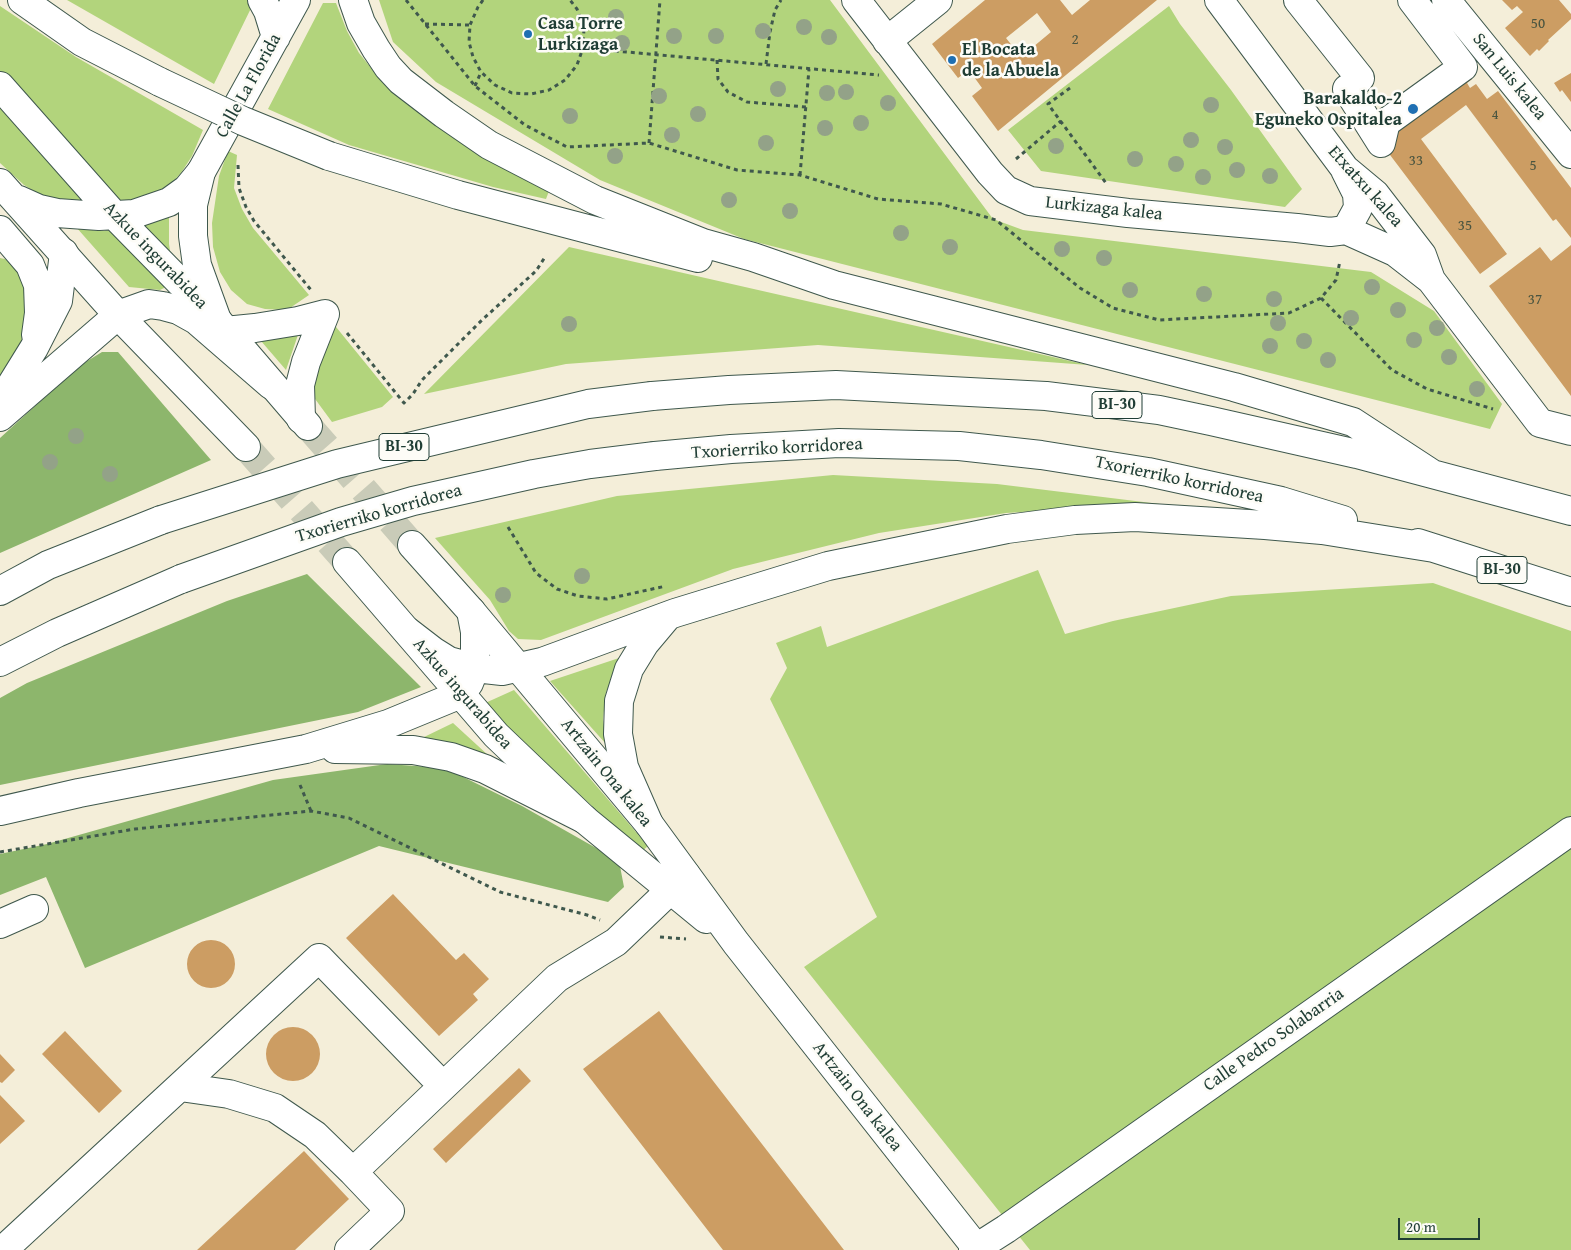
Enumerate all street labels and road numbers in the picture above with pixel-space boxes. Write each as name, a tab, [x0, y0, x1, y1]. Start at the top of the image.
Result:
street label: San Luis kalea	[1467, 29, 1551, 125]
street label: Calle La Florida	[212, 30, 286, 142]
street label: Etxatxu kalea	[1323, 142, 1407, 232]
street label: Lurkizaga kalea	[1044, 192, 1164, 226]
street label: Azkue ingurabidea	[98, 198, 212, 314]
road number: BI-30	[1092, 392, 1142, 418]
road number: BI-30	[379, 434, 429, 461]
street label: Txorierriko korridorea	[691, 434, 863, 464]
street label: Txorierriko korridorea	[1093, 452, 1265, 508]
street label: Txorierriko korridorea	[294, 480, 464, 548]
road number: BI-30	[1477, 556, 1527, 584]
street label: Azkue ingurabidea	[408, 634, 516, 754]
street label: Artzain Ona kalea	[556, 714, 656, 832]
street label: Calle Pedro Solabarria	[1200, 983, 1348, 1097]
street label: Artzain Ona kalea	[807, 1038, 907, 1156]

